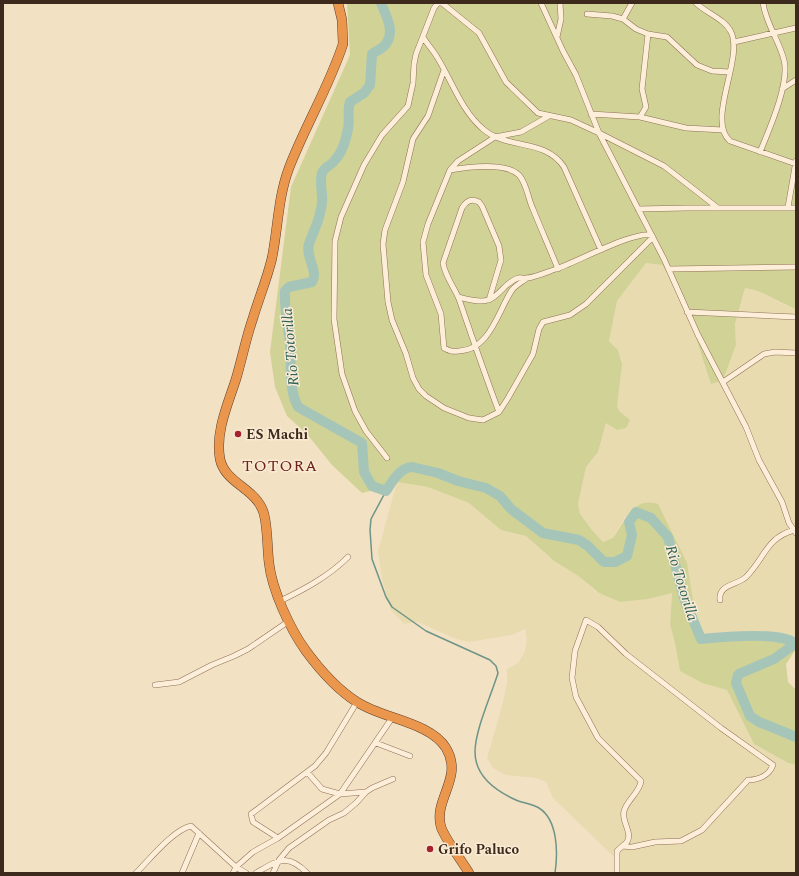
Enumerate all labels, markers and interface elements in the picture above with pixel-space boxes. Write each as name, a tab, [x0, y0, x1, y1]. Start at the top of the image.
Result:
water label: Rio Totorilla	[276, 307, 305, 387]
place label: ES Machi	[246, 424, 308, 445]
marker: ES Machi	[233, 429, 243, 439]
district label: TOTORA	[242, 454, 318, 478]
water label: Rio Totorilla	[659, 542, 704, 624]
place label: Grifo Paluco	[438, 839, 520, 860]
marker: Grifo Paluco	[425, 844, 435, 854]

